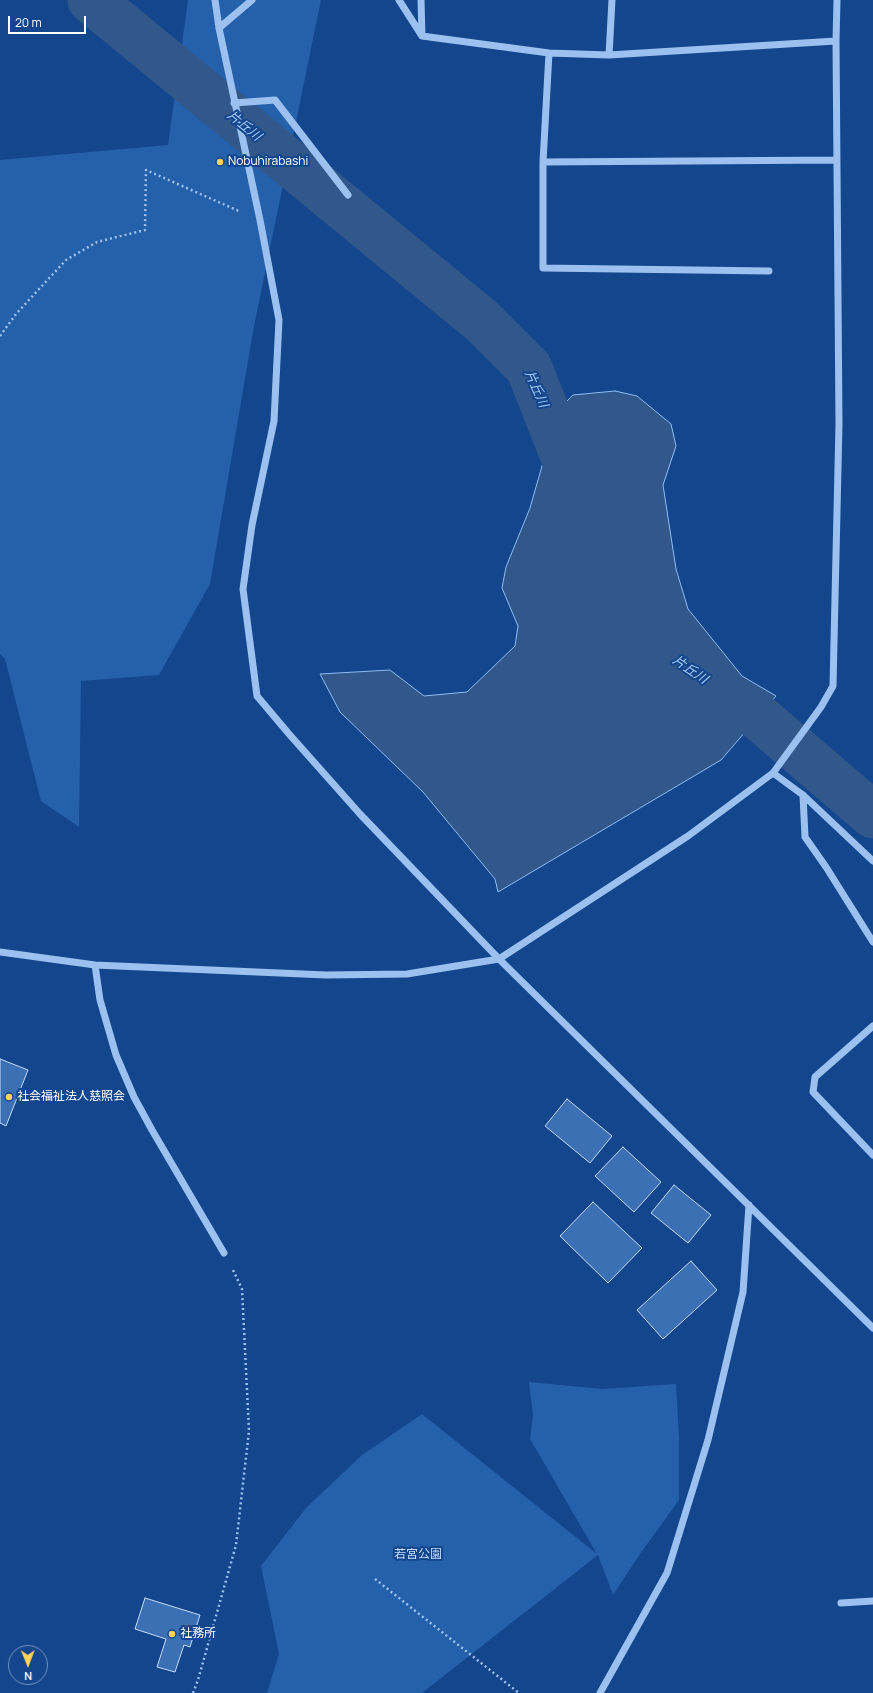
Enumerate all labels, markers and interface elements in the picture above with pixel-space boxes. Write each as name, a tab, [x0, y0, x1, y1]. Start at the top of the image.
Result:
scale bar	[10, 8, 88, 34]
text: 20 m	[15, 14, 42, 31]
water label: 片丘川	[224, 108, 264, 144]
place label: Nobuhirabashi	[228, 155, 308, 169]
marker: Nobuhirabashi	[215, 157, 225, 167]
water label: 片丘川	[521, 368, 551, 410]
water label: 片丘川	[669, 653, 711, 687]
place label: 社会福祉法人慈照会	[17, 1090, 125, 1104]
marker: 社会福祉法人慈照会	[4, 1092, 14, 1102]
park label: 若宮公園	[394, 1548, 442, 1562]
place label: 社務所	[180, 1627, 216, 1641]
marker: 社務所	[167, 1629, 177, 1639]
north arrow	[8, 1645, 48, 1685]
text: N	[24, 1669, 32, 1684]

